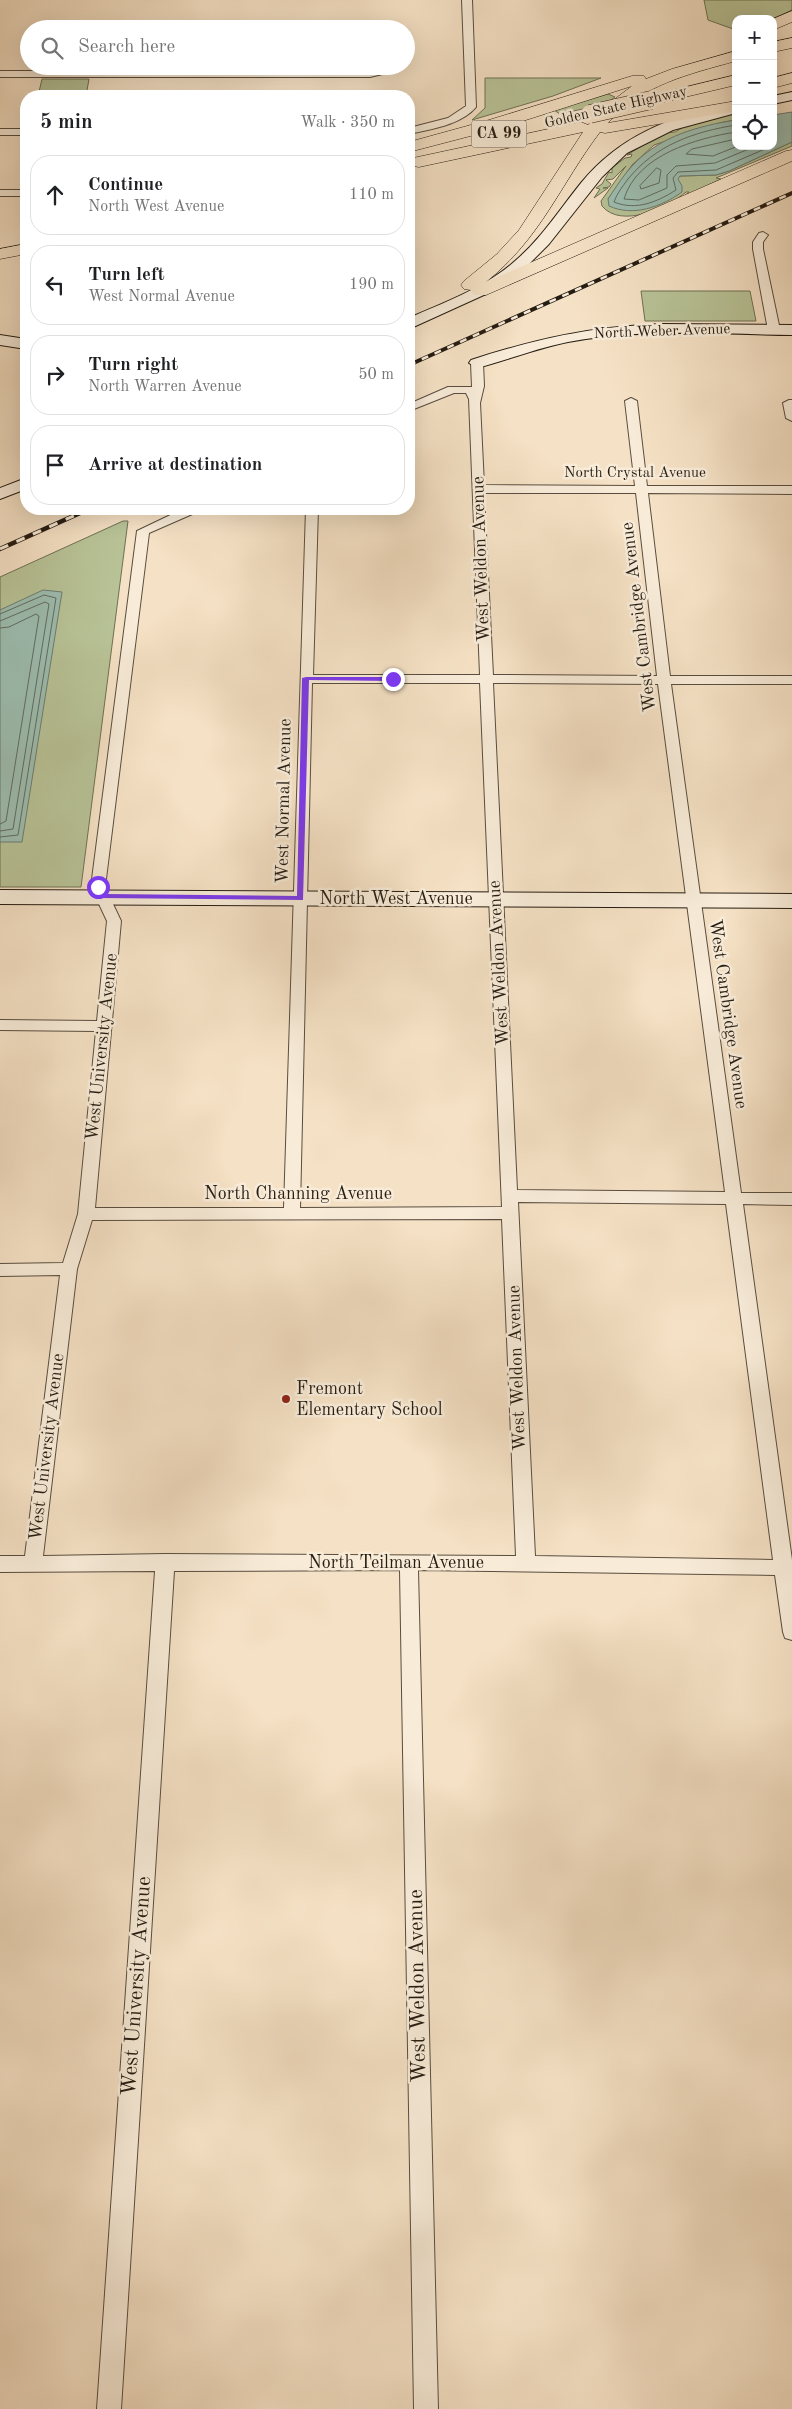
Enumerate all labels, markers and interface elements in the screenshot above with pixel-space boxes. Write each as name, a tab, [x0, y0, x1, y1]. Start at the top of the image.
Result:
map controls	[732, 15, 777, 150]
button: +	[732, 15, 777, 60]
search box	[20, 20, 415, 75]
icon: search	[38, 34, 66, 62]
text: Search here	[78, 38, 175, 57]
button: −	[732, 60, 777, 105]
street label: Golden State Highway	[543, 84, 689, 132]
button: locate	[732, 105, 777, 150]
text: 5 min	[40, 112, 93, 133]
text: Walk · 350 m	[300, 115, 395, 131]
road number: CA 99	[472, 120, 526, 148]
text: Continue	[88, 176, 163, 195]
icon: ahead	[41, 181, 69, 209]
text: 110 m	[349, 187, 394, 203]
text: North West Avenue	[88, 199, 224, 215]
text: Turn left	[88, 266, 165, 285]
icon: left	[41, 271, 69, 299]
text: 190 m	[349, 277, 394, 293]
text: West Normal Avenue	[88, 289, 235, 305]
street label: North Weber Avenue	[593, 322, 731, 342]
text: Turn right	[88, 356, 178, 375]
icon: right	[41, 361, 69, 389]
text: 50 m	[358, 367, 394, 383]
text: North Warren Avenue	[88, 379, 242, 395]
icon: arrive	[41, 451, 69, 479]
text: Arrive at destination	[88, 456, 262, 475]
street label: North Crystal Avenue	[564, 466, 706, 481]
street label: West Weldon Avenue	[469, 476, 493, 642]
street label: West Cambridge Avenue	[618, 521, 660, 713]
route end	[382, 668, 405, 691]
street label: West Normal Avenue	[274, 718, 294, 884]
route start	[87, 876, 110, 899]
street label: West Weldon Avenue	[486, 880, 512, 1046]
street label: North West Avenue	[319, 890, 473, 908]
street label: West Cambridge Avenue	[706, 918, 750, 1110]
street label: West University Avenue	[83, 952, 121, 1142]
street label: North Channing Avenue	[204, 1185, 392, 1203]
street label: West Weldon Avenue	[505, 1285, 529, 1451]
street label: West University Avenue	[27, 1352, 67, 1542]
place label: Fremont Elementary School	[296, 1380, 443, 1419]
marker: Fremont Elementary School	[280, 1393, 292, 1405]
street label: North Teilman Avenue	[308, 1554, 484, 1572]
street label: West University Avenue	[119, 1876, 155, 2096]
street label: West Weldon Avenue	[406, 1889, 430, 2083]

